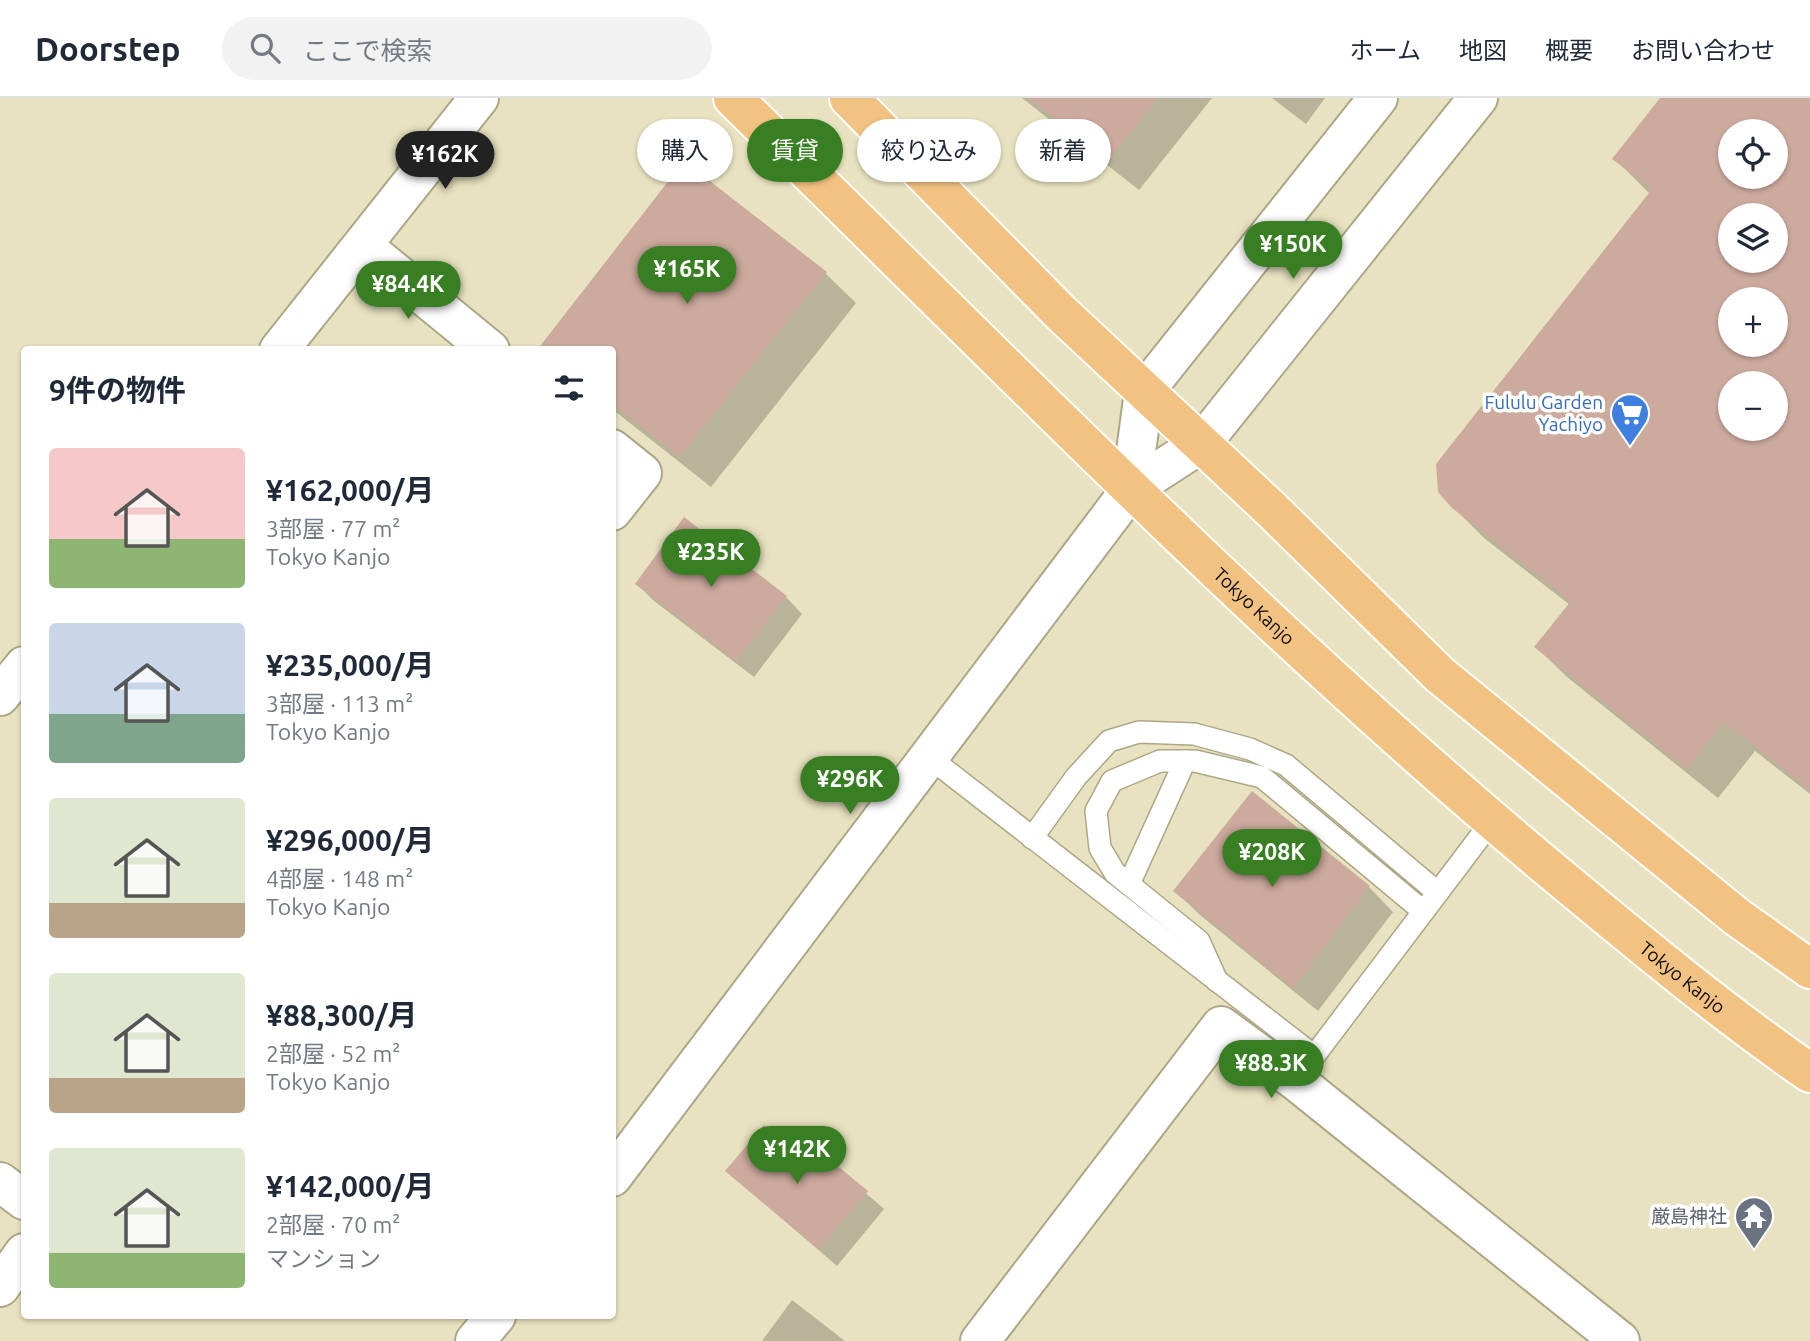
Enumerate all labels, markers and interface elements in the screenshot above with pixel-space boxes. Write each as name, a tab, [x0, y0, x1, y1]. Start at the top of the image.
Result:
search box	[222, 17, 712, 80]
icon: search	[246, 29, 284, 67]
text: Doorstep	[35, 30, 180, 67]
text: ここで検索	[302, 36, 432, 65]
text: ホーム	[1350, 37, 1421, 64]
text: 地図	[1459, 37, 1507, 64]
text: 概要	[1545, 37, 1593, 64]
text: お問い合わせ	[1631, 37, 1775, 64]
chip: 購入	[637, 119, 733, 182]
chip: 賃貸	[747, 119, 843, 182]
chip: 絞り込み	[857, 119, 1001, 182]
chip: 新着	[1015, 119, 1111, 182]
map controls	[1718, 119, 1788, 441]
button: locate	[1718, 119, 1788, 189]
pin: ¥162K	[396, 132, 494, 191]
text: ¥162K	[411, 141, 479, 166]
button: layers	[1718, 203, 1788, 273]
pin: ¥150K	[1244, 222, 1342, 281]
text: ¥150K	[1259, 231, 1327, 256]
pin: ¥165K	[638, 246, 736, 306]
text: ¥165K	[653, 256, 721, 281]
pin: ¥84.4K	[351, 262, 465, 321]
text: ¥84.4K	[372, 271, 444, 296]
button: +	[1718, 287, 1788, 357]
icon: filters	[550, 369, 588, 407]
button: −	[1718, 371, 1788, 441]
text: 9件の物件	[49, 373, 186, 407]
place label: Fululu Garden Yachiyo	[1484, 391, 1603, 435]
supermarket icon: Fululu Garden Yachiyo	[1609, 392, 1651, 447]
text: ¥162,000/月	[266, 473, 434, 507]
icon: home	[105, 476, 189, 560]
text: 3部屋 · 77 m²	[266, 516, 400, 541]
pin: ¥235K	[662, 530, 760, 589]
text: ¥235K	[677, 539, 745, 564]
text: Tokyo Kanjo	[266, 544, 391, 569]
street label: Tokyo Kanjo	[1209, 563, 1299, 649]
text: ¥235,000/月	[266, 648, 434, 682]
icon: home	[105, 651, 189, 735]
text: 3部屋 · 113 m²	[266, 691, 413, 716]
text: Tokyo Kanjo	[266, 719, 391, 744]
pin: ¥296K	[801, 756, 899, 816]
text: ¥296K	[816, 766, 884, 791]
text: ¥296,000/月	[266, 823, 434, 857]
icon: home	[105, 826, 189, 910]
pin: ¥208K	[1223, 830, 1321, 889]
text: ¥208K	[1238, 839, 1306, 864]
text: 4部屋 · 148 m²	[266, 866, 413, 891]
text: Tokyo Kanjo	[266, 894, 391, 919]
street label: Tokyo Kanjo	[1635, 937, 1730, 1018]
text: ¥88,300/月	[266, 998, 418, 1032]
icon: home	[105, 1001, 189, 1085]
pin: ¥88.3K	[1214, 1040, 1328, 1100]
text: 2部屋 · 52 m²	[266, 1041, 400, 1066]
text: ¥88.3K	[1235, 1050, 1307, 1075]
text: Tokyo Kanjo	[266, 1069, 391, 1094]
pin: ¥142K	[748, 1126, 846, 1186]
text: ¥142K	[763, 1136, 831, 1161]
text: ¥142,000/月	[266, 1169, 434, 1203]
icon: home	[105, 1176, 189, 1260]
temple icon: 厳島神社	[1733, 1195, 1775, 1250]
place label: 厳島神社	[1651, 1205, 1727, 1227]
text: 2部屋 · 70 m²	[266, 1212, 400, 1237]
text: マンション	[266, 1246, 381, 1271]

